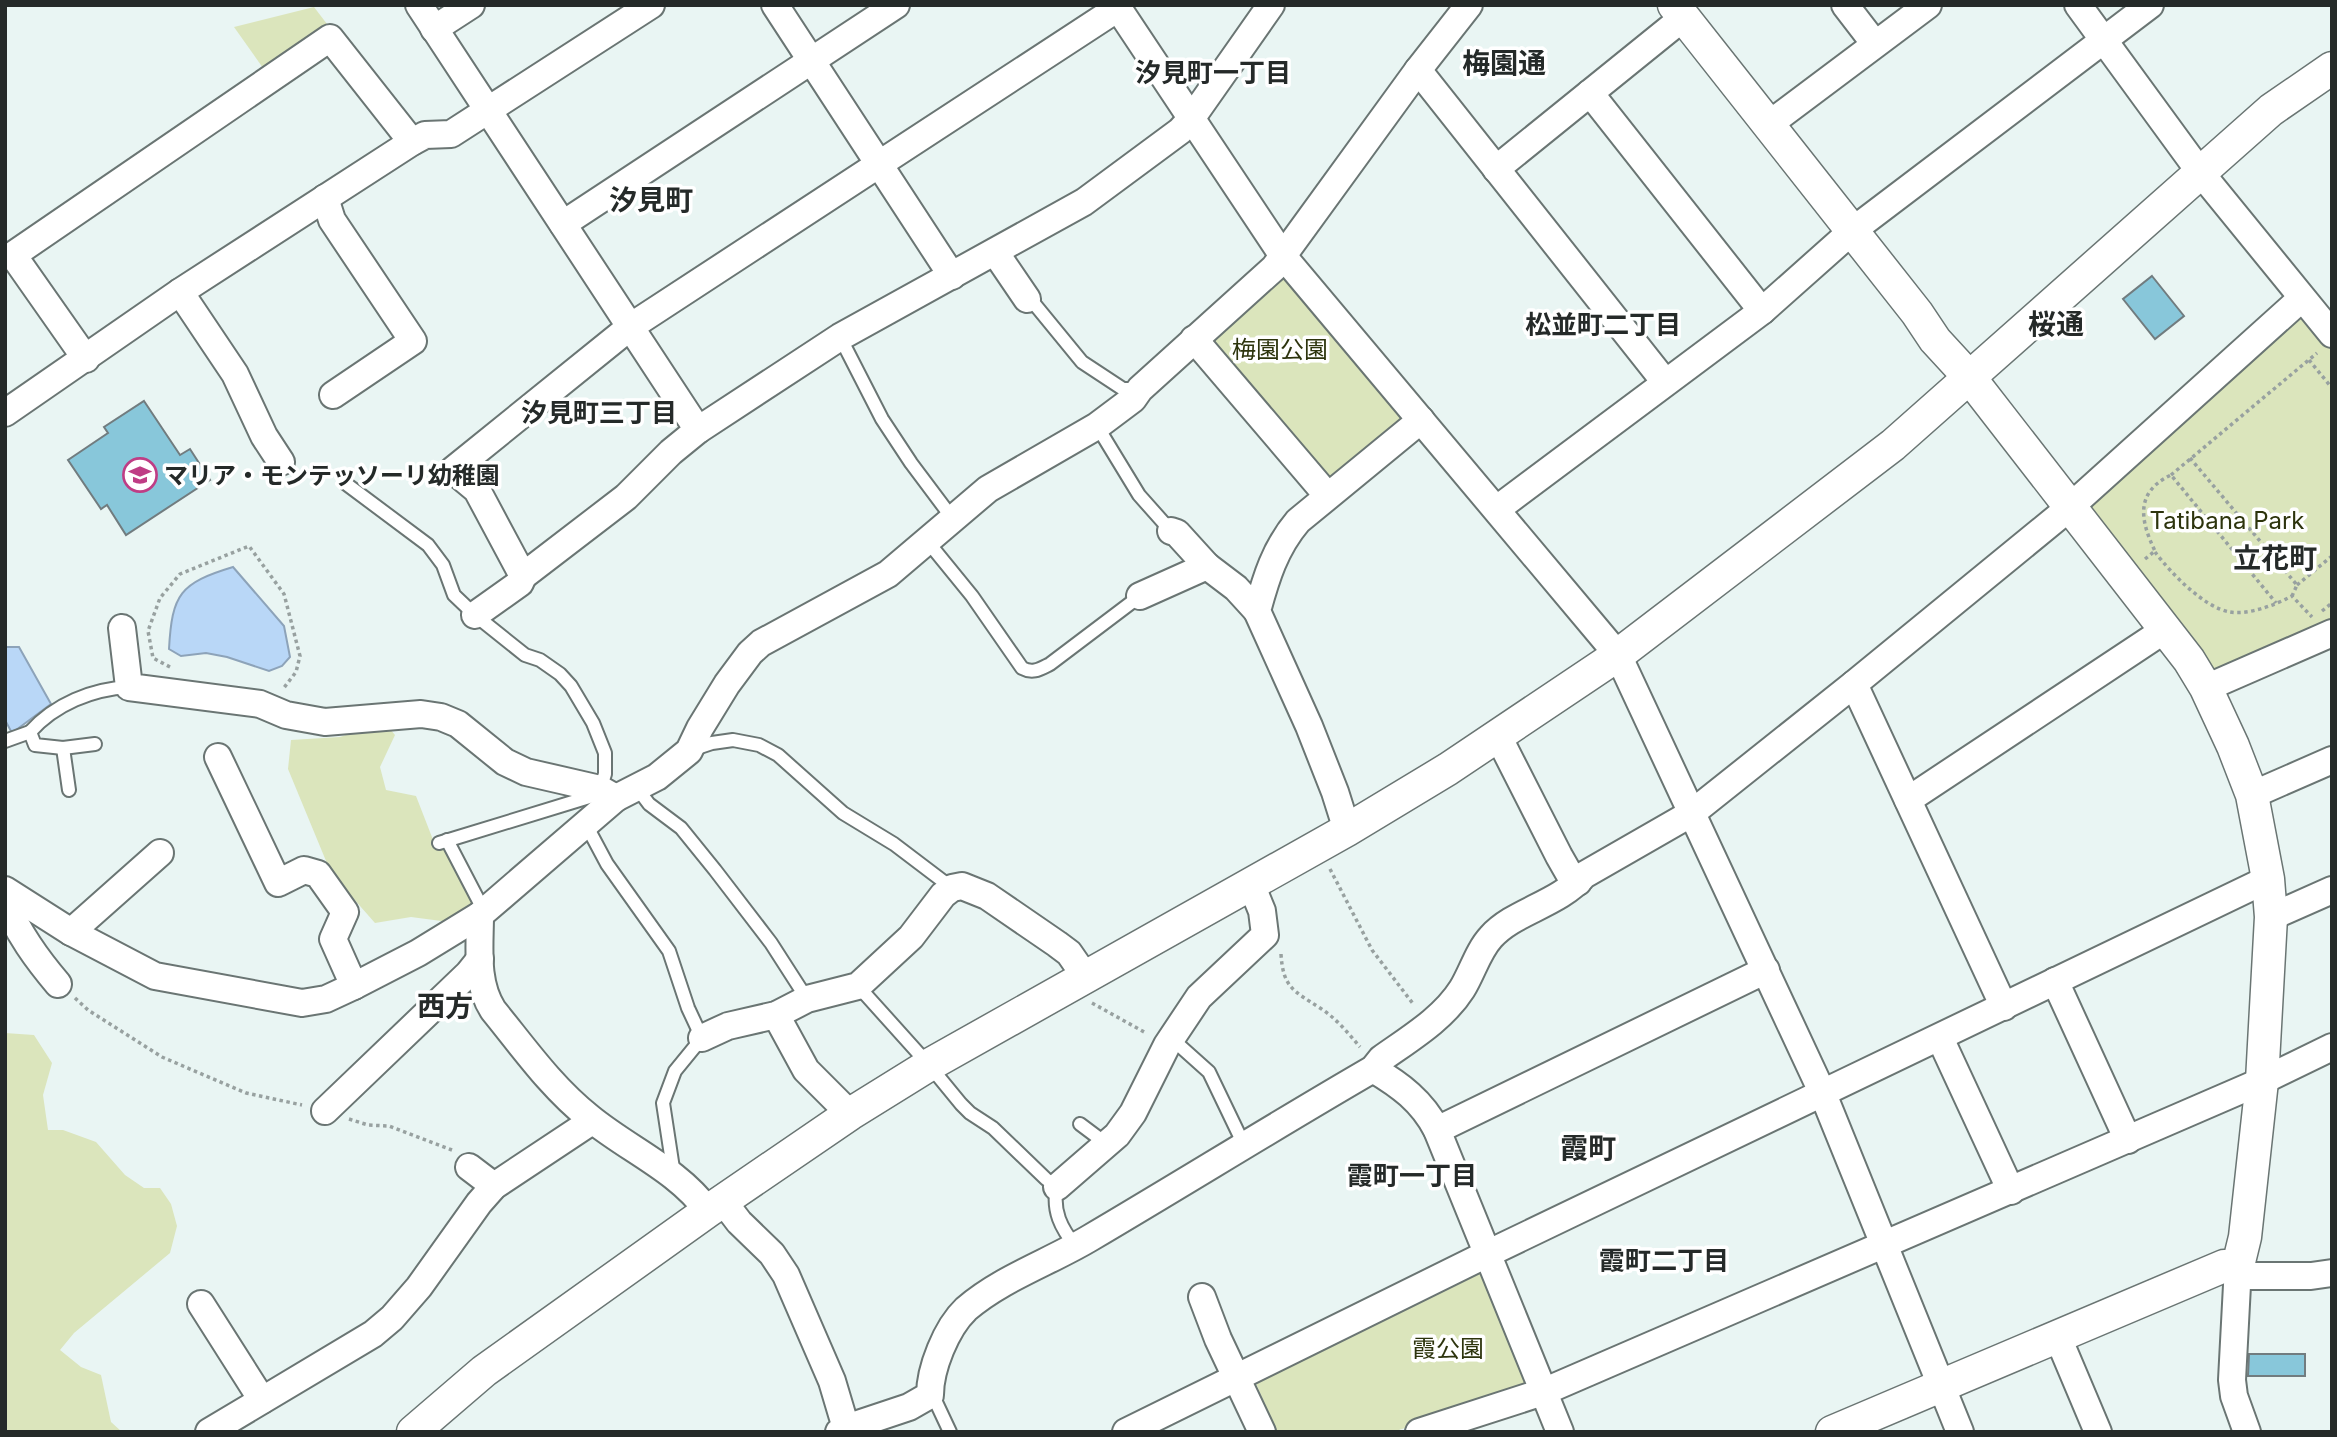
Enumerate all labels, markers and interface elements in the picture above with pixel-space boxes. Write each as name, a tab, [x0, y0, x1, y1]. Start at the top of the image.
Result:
district label: 梅園通	[1462, 46, 1546, 80]
district label: 汐見町一丁目	[1135, 57, 1291, 88]
district label: 汐見町	[609, 183, 693, 217]
district label: 桜通	[2028, 307, 2084, 341]
district label: 松並町二丁目	[1525, 309, 1681, 340]
park label: 梅園公園	[1232, 335, 1328, 364]
district label: 汐見町三丁目	[521, 397, 677, 428]
school or university icon: マリア・モンテッソーリ幼稚園	[121, 456, 159, 494]
place label: マリア・モンテッソーリ幼稚園	[164, 461, 500, 490]
park label: Tatibana Park	[2149, 506, 2305, 535]
district label: 立花町	[2233, 541, 2317, 575]
district label: 西方	[417, 989, 473, 1023]
district label: 霞町	[1560, 1131, 1616, 1165]
district label: 霞町一丁目	[1347, 1160, 1477, 1191]
district label: 霞町二丁目	[1599, 1245, 1729, 1276]
park label: 霞公園	[1412, 1334, 1484, 1363]

